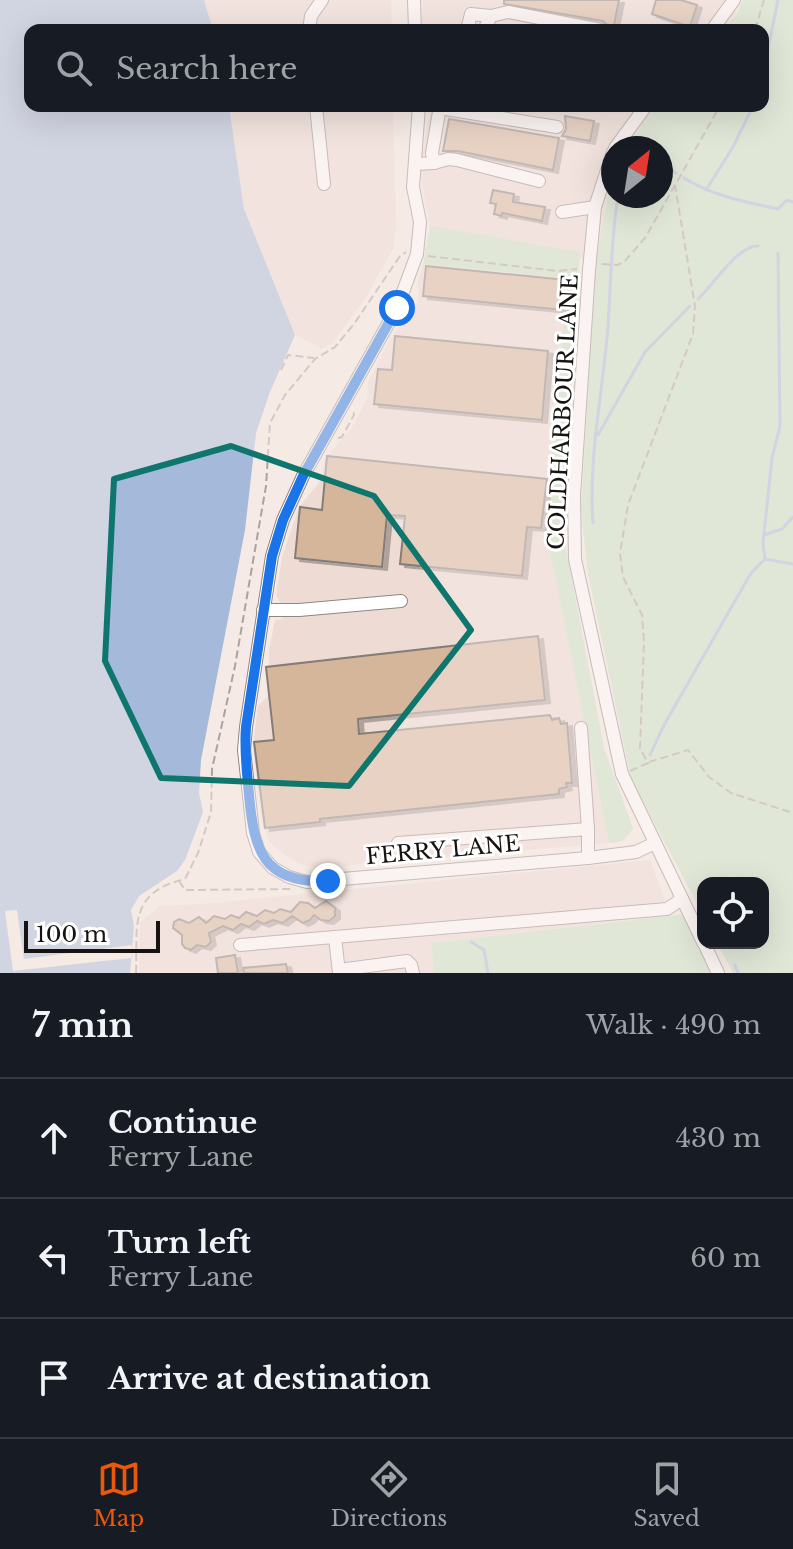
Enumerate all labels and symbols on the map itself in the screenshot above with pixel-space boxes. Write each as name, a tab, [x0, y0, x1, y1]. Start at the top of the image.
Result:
north arrow	[601, 136, 673, 208]
street label: COLDHARBOUR LANE	[542, 273, 584, 551]
route start	[379, 290, 415, 326]
street label: FERRY LANE	[365, 830, 521, 870]
route end	[310, 863, 346, 899]
scale bar	[24, 917, 160, 953]

